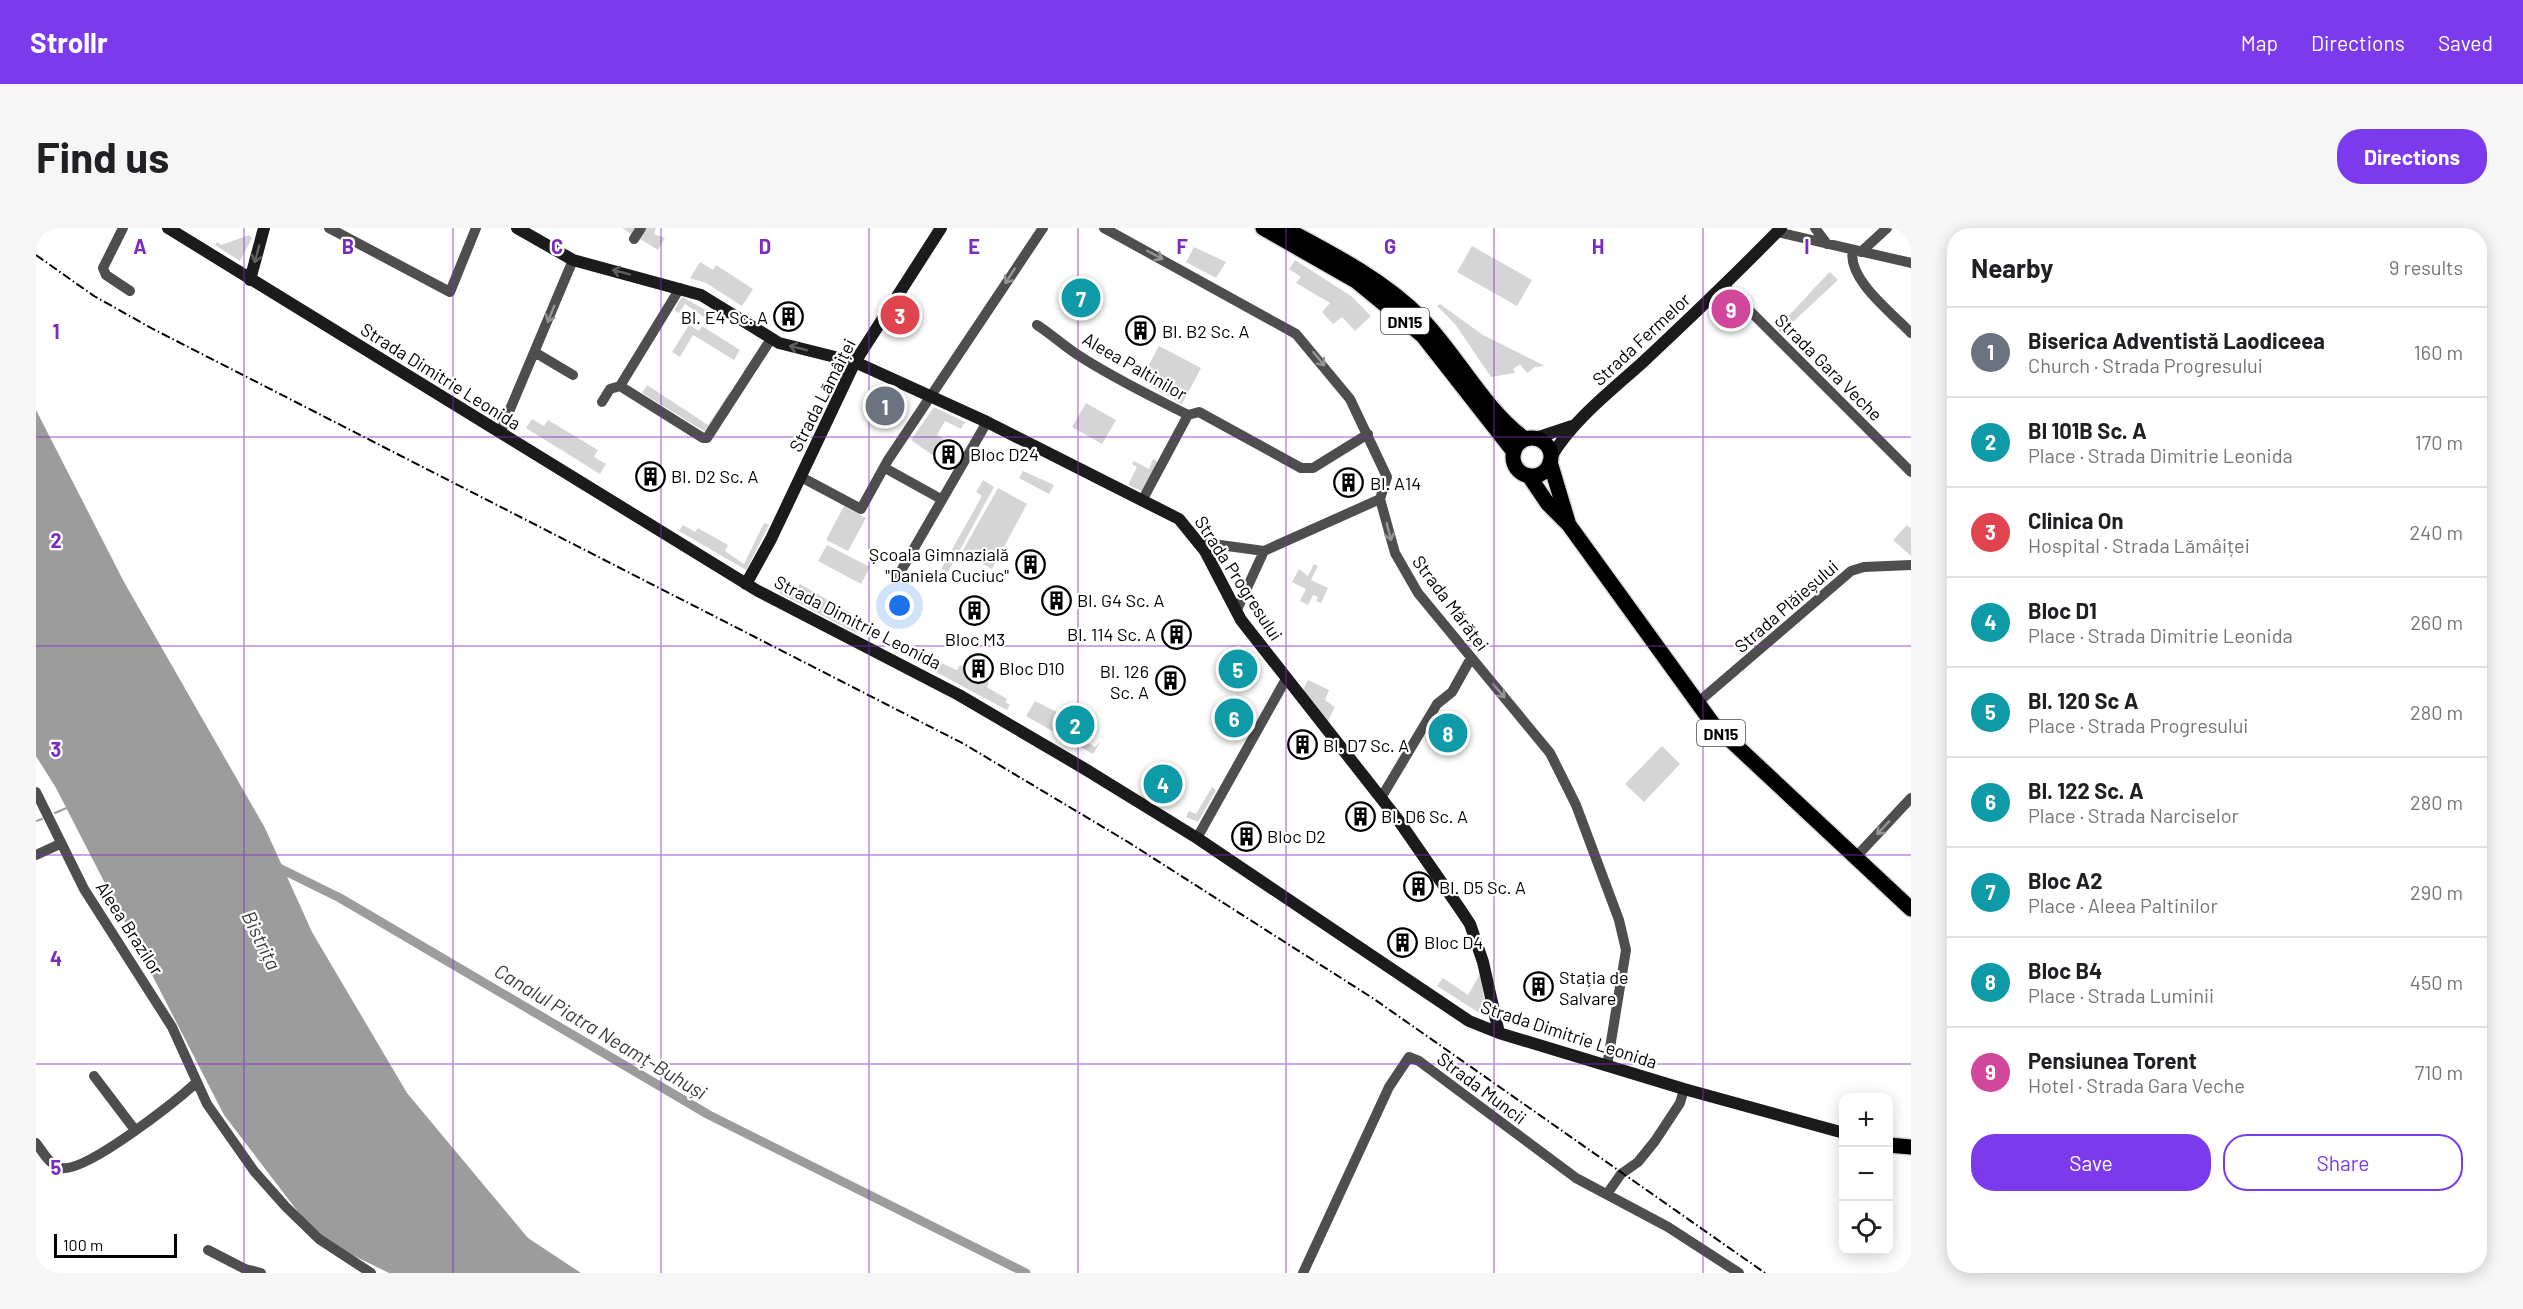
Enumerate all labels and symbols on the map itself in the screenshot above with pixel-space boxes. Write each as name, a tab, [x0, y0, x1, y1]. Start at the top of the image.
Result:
text: A	[133, 234, 147, 258]
text: B	[342, 234, 354, 258]
text: C	[551, 234, 563, 258]
text: D	[759, 234, 771, 258]
text: E	[968, 234, 980, 258]
text: F	[1176, 234, 1188, 258]
text: G	[1384, 234, 1396, 258]
text: H	[1592, 234, 1604, 258]
text: I	[1804, 234, 1810, 258]
one-way arrow	[251, 244, 262, 263]
one-way arrow	[1146, 250, 1164, 261]
one-way arrow	[612, 265, 631, 277]
one-way arrow	[1003, 267, 1015, 284]
pin: 7	[1062, 276, 1100, 320]
pin: 9	[1712, 286, 1750, 332]
street label: Strada Fermelor	[1587, 288, 1695, 390]
pin: 3	[880, 292, 920, 338]
building icon: Bl. E4 Sc. A	[773, 301, 805, 333]
one-way arrow	[545, 304, 556, 323]
place label: Bl. E4 Sc. A	[681, 306, 768, 328]
road number: DN15	[1381, 308, 1429, 334]
street label: Strada Gara Veche	[1771, 309, 1887, 425]
building icon: Bl. B2 Sc. A	[1125, 315, 1157, 347]
street label: Strada Dimitrie Leonida	[357, 318, 525, 434]
text: 1	[52, 319, 60, 343]
place label: Bl. B2 Sc. A	[1162, 320, 1250, 342]
street label: Aleea Paltinilor	[1079, 327, 1191, 405]
street label: Strada Lămâiței	[784, 335, 860, 455]
one-way arrow	[789, 342, 808, 354]
one-way arrow	[1312, 351, 1325, 367]
pin: 1	[866, 384, 904, 429]
building icon: Bloc D24	[933, 438, 965, 470]
place label: Bloc D24	[970, 443, 1039, 465]
building icon: Bl. D2 Sc. A	[634, 460, 666, 492]
place label: Bl. D2 Sc. A	[671, 465, 758, 487]
building icon: Bl. A14	[1333, 467, 1365, 499]
place label: Bl. A14	[1370, 472, 1421, 494]
street label: Strada Progresului	[1190, 511, 1288, 645]
one-way arrow	[1384, 522, 1395, 541]
text: 2	[50, 528, 62, 552]
place label: Școala Gimnazială "Daniela Cuciuc"	[869, 543, 1009, 586]
building icon: Școala Gimnazială "Daniela Cuciuc"	[1014, 548, 1046, 580]
street label: Strada Mărăței	[1408, 551, 1494, 655]
street label: Strada Plăieșului	[1730, 555, 1842, 657]
street label: Strada Dimitrie Leonida	[771, 570, 945, 674]
building icon: Bl. G4 Sc. A	[1040, 584, 1072, 616]
place label: Bl. G4 Sc. A	[1077, 589, 1165, 611]
your location	[885, 591, 914, 620]
building icon: Bloc M3	[959, 594, 991, 626]
building icon: Bl. 114 Sc. A	[1161, 618, 1193, 650]
place label: Bl. 114 Sc. A	[1067, 623, 1156, 645]
place label: Bloc M3	[945, 628, 1005, 650]
pin: 5	[1218, 646, 1258, 692]
building icon: Bloc D10	[962, 652, 994, 684]
place label: Bloc D10	[999, 657, 1065, 679]
place label: Bl. 126 Sc. A	[1100, 660, 1149, 703]
building icon: Bl. 126 Sc. A	[1154, 665, 1186, 697]
one-way arrow	[1492, 683, 1506, 698]
pin: 6	[1214, 696, 1254, 740]
pin: 2	[1056, 702, 1094, 748]
pin: 8	[1428, 710, 1468, 756]
road number: DN15	[1697, 720, 1745, 746]
building icon: Bl. D7 Sc. A	[1286, 729, 1318, 761]
place label: Bl. D7 Sc. A	[1323, 734, 1409, 756]
text: 3	[51, 737, 61, 761]
pin: 4	[1144, 762, 1182, 806]
building icon: Bl. D6 Sc. A	[1344, 800, 1376, 832]
place label: Bl. D6 Sc. A	[1381, 805, 1468, 827]
building icon: Bloc D2	[1230, 820, 1262, 852]
one-way arrow	[1876, 820, 1890, 835]
place label: Bloc D2	[1267, 825, 1326, 847]
building icon: Bl. D5 Sc. A	[1402, 871, 1434, 903]
place label: Bl. D5 Sc. A	[1439, 876, 1526, 898]
street label: Aleea Brazilor	[92, 877, 169, 979]
water label: Bistrița	[237, 906, 287, 974]
building icon: Bloc D4	[1387, 926, 1419, 958]
place label: Bloc D4	[1424, 931, 1483, 953]
text: 4	[50, 946, 62, 970]
water label: Canalul Piatra Neamț-Buhuși	[490, 958, 712, 1104]
place label: Stația de Salvare	[1559, 966, 1629, 1009]
building icon: Stația de Salvare	[1522, 971, 1554, 1003]
street label: Strada Dimitrie Leonida	[1478, 995, 1660, 1073]
street label: Strada Muncii	[1433, 1047, 1531, 1129]
text: 5	[51, 1155, 62, 1179]
scale bar	[54, 1231, 177, 1258]

